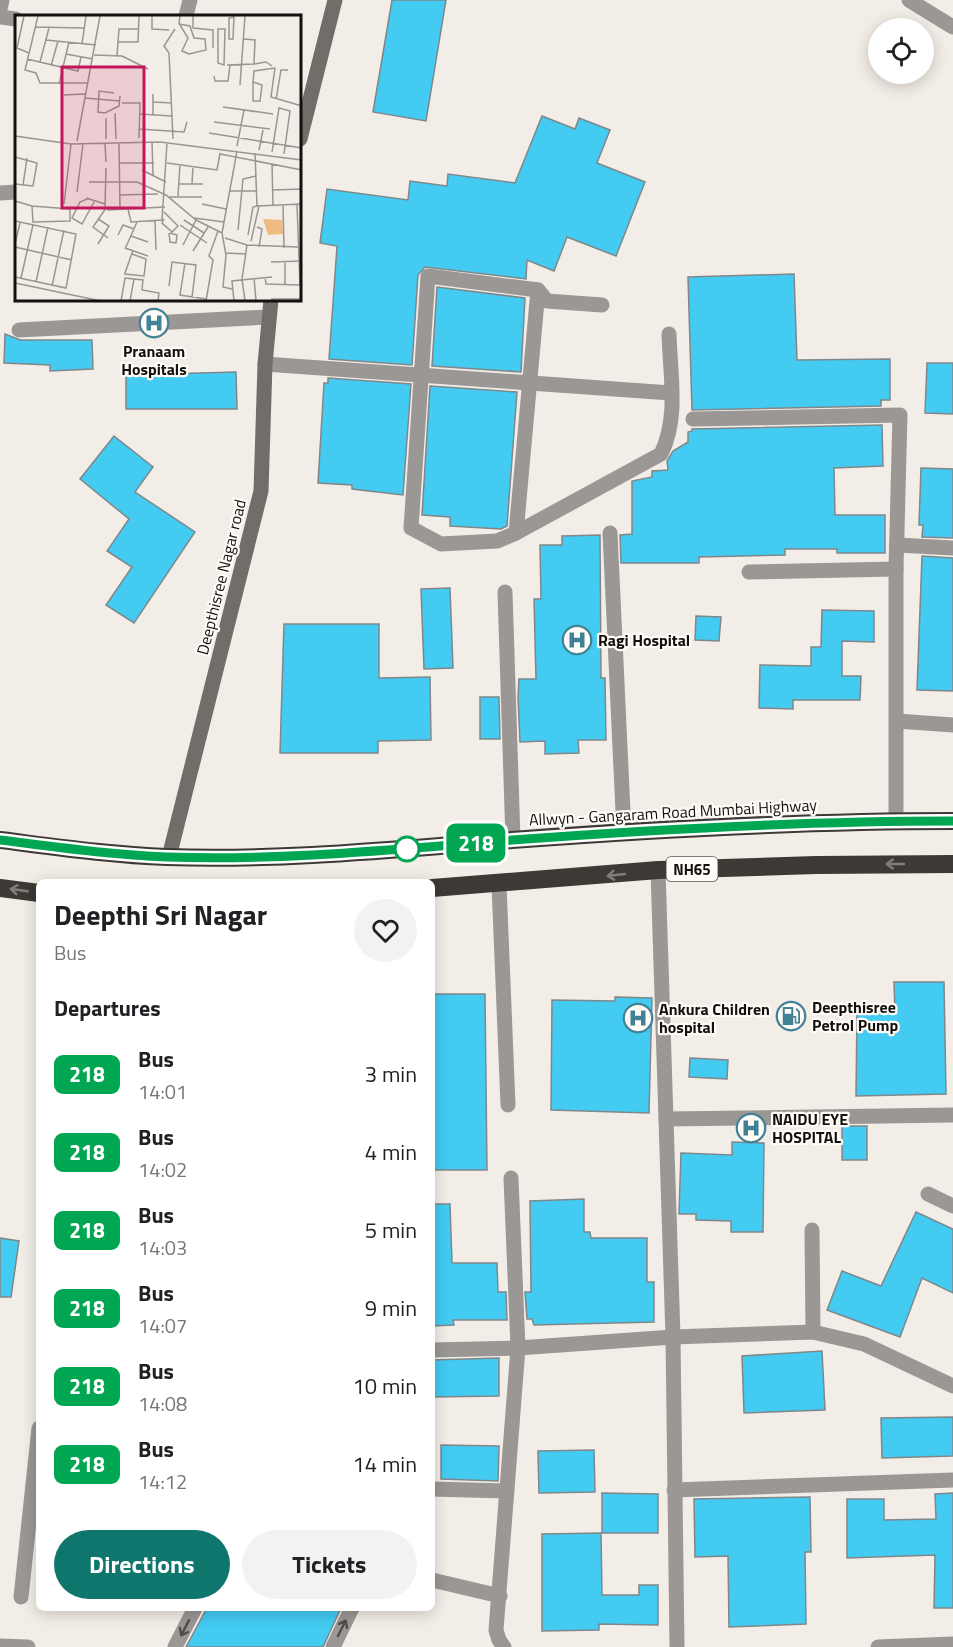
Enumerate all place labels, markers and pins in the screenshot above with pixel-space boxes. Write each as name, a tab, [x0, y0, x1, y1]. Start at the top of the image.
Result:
hospital icon: Pranaam Hospitals	[138, 307, 170, 339]
place label: Pranaam Hospitals	[121, 339, 187, 381]
hospital icon: Ragi Hospital	[561, 624, 593, 656]
place label: Ragi Hospital	[598, 628, 690, 652]
unlabelled marker	[394, 836, 420, 862]
place label: Deepthisree Petrol Pump	[812, 995, 898, 1037]
place label: Ankura Children hospital	[659, 997, 770, 1039]
fuel station icon: Deepthisree Petrol Pump	[775, 1000, 807, 1032]
hospital icon: Ankura Children hospital	[622, 1002, 654, 1034]
place label: NAIDU EYE HOSPITAL	[772, 1107, 848, 1149]
hospital icon: NAIDU EYE HOSPITAL	[735, 1112, 767, 1144]

